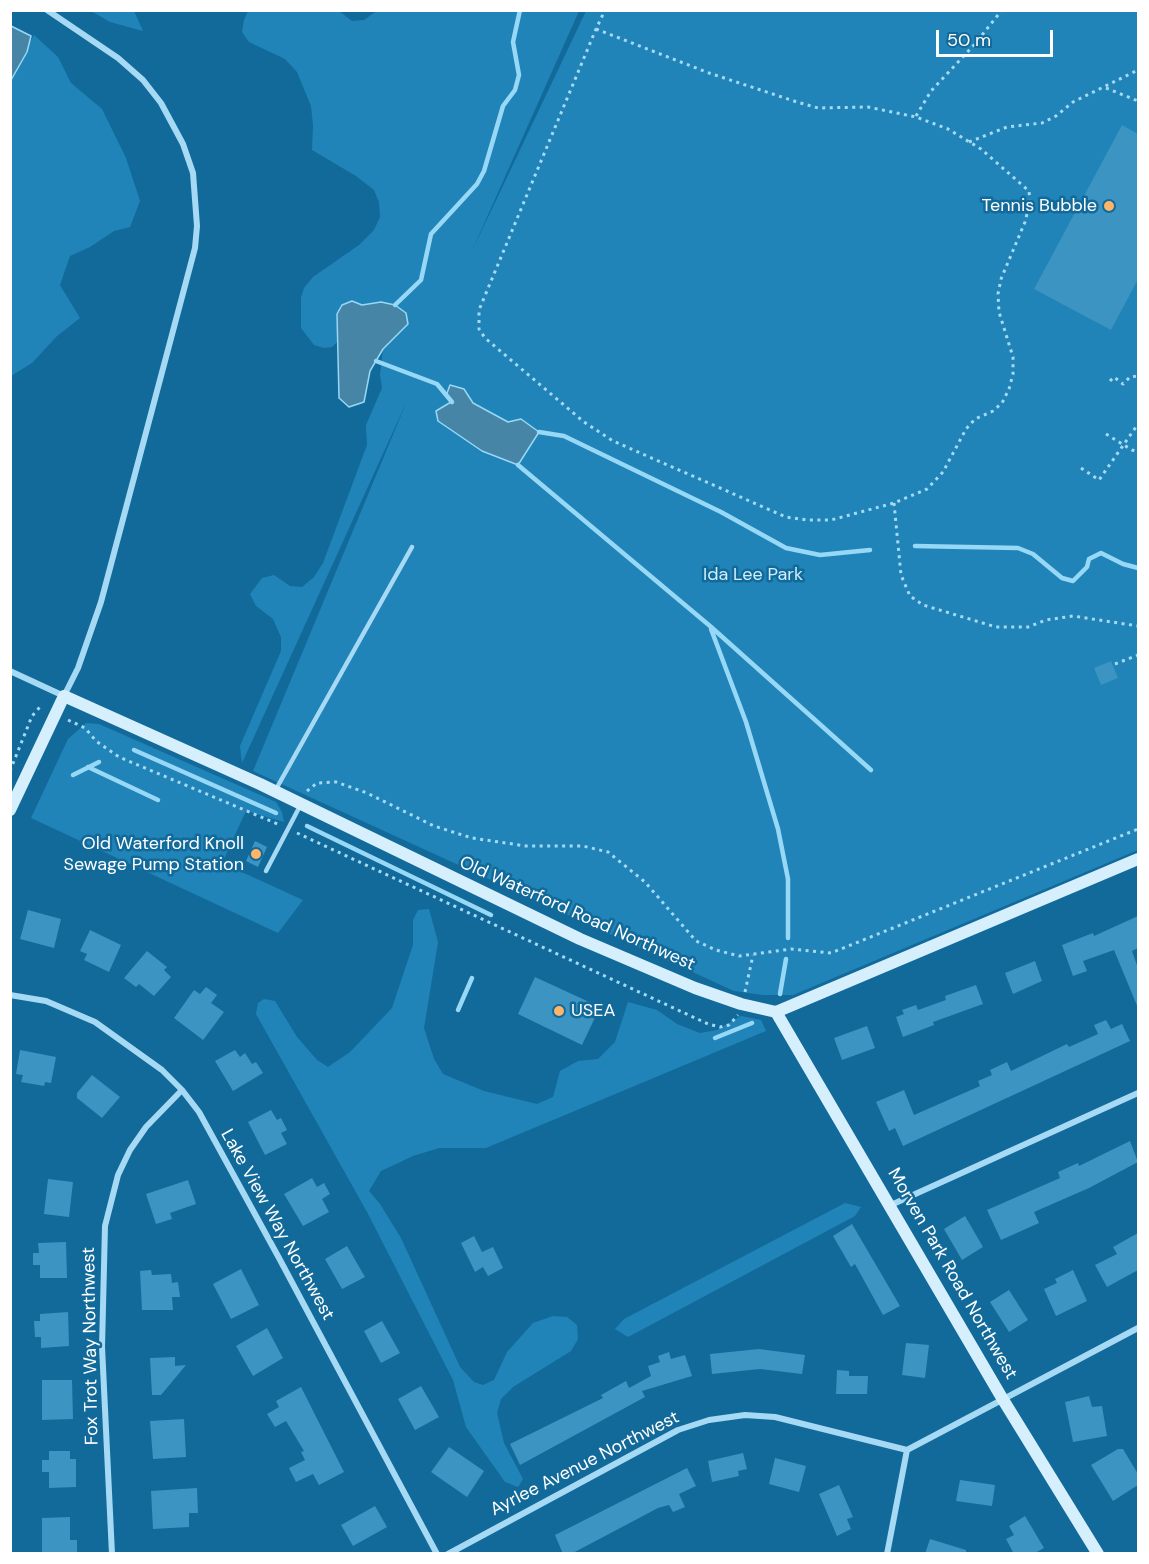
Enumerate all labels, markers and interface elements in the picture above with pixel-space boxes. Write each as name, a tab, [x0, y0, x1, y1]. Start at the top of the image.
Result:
scale bar	[939, 18, 1056, 56]
text: 50 m	[947, 28, 991, 52]
place label: Tennis Bubble	[982, 195, 1097, 217]
marker: Tennis Bubble	[1102, 199, 1116, 213]
park label: Ida Lee Park	[703, 564, 803, 586]
place label: Old Waterford Knoll Sewage Pump Station	[64, 833, 244, 876]
marker: Old Waterford Knoll Sewage Pump Station	[249, 847, 263, 861]
street label: Old Waterford Road Northwest	[456, 852, 698, 976]
place label: USEA	[571, 1000, 615, 1022]
marker: USEA	[552, 1004, 566, 1018]
street label: Lake View Way Northwest	[215, 1126, 339, 1324]
street label: Morven Park Road Northwest	[883, 1165, 1021, 1383]
street label: Fox Trot Way Northwest	[78, 1247, 104, 1445]
street label: Ayrlee Avenue Northwest	[487, 1407, 683, 1521]

